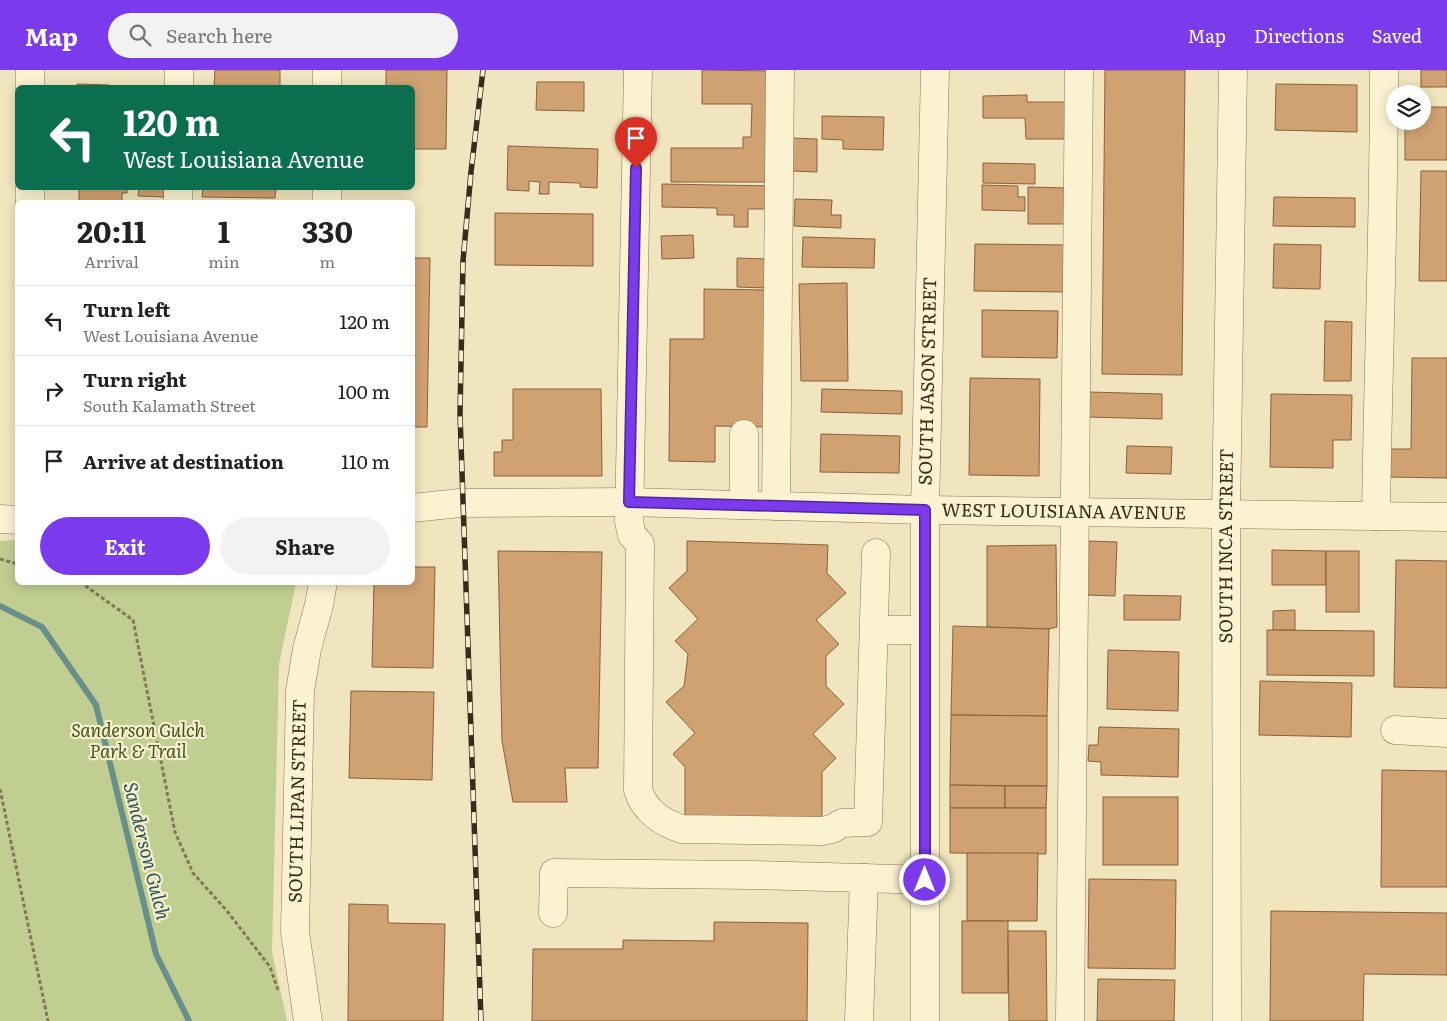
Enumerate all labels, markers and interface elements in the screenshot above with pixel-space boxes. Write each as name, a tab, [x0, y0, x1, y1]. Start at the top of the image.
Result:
search box	[108, 13, 458, 58]
text: Map	[25, 18, 78, 53]
icon: search	[126, 21, 154, 49]
text: Search here	[166, 21, 272, 49]
text: Map	[1188, 22, 1226, 49]
text: Directions	[1254, 22, 1344, 49]
text: Saved	[1372, 22, 1422, 49]
map controls	[1386, 85, 1431, 130]
button: layers	[1386, 85, 1431, 130]
text: 120 m	[123, 95, 220, 147]
icon: left	[40, 105, 105, 170]
pin	[615, 117, 657, 168]
icon: arrive	[622, 124, 650, 152]
text: West Louisiana Avenue	[123, 142, 364, 175]
text: 20:11	[77, 208, 146, 252]
text: 1	[218, 208, 230, 252]
text: 330	[302, 208, 353, 252]
text: Arrival	[84, 249, 139, 273]
text: min	[208, 249, 240, 273]
text: m	[320, 249, 335, 273]
street label: SOUTH JASON STREET	[911, 276, 942, 486]
text: Turn left	[83, 295, 170, 323]
icon: left	[40, 307, 68, 335]
text: 120 m	[339, 307, 390, 335]
text: West Louisiana Avenue	[83, 323, 258, 347]
text: Turn right	[83, 365, 187, 393]
icon: right	[40, 377, 68, 405]
text: 100 m	[338, 377, 390, 405]
text: South Kalamath Street	[83, 393, 256, 417]
icon: arrive	[40, 447, 68, 475]
text: Arrive at destination	[83, 447, 284, 475]
text: 110 m	[341, 447, 390, 475]
street label: SOUTH INCA STREET	[1211, 448, 1239, 643]
street label: WEST LOUISIANA AVENUE	[941, 495, 1186, 525]
button: Exit	[40, 517, 210, 575]
button: Share	[220, 517, 390, 575]
street label: SOUTH LIPAN STREET	[281, 699, 312, 903]
park label: Sanderson Gulch Park & Trail	[71, 716, 205, 764]
water label: Sanderson Gulch	[117, 779, 179, 923]
position arrow	[898, 853, 950, 905]

